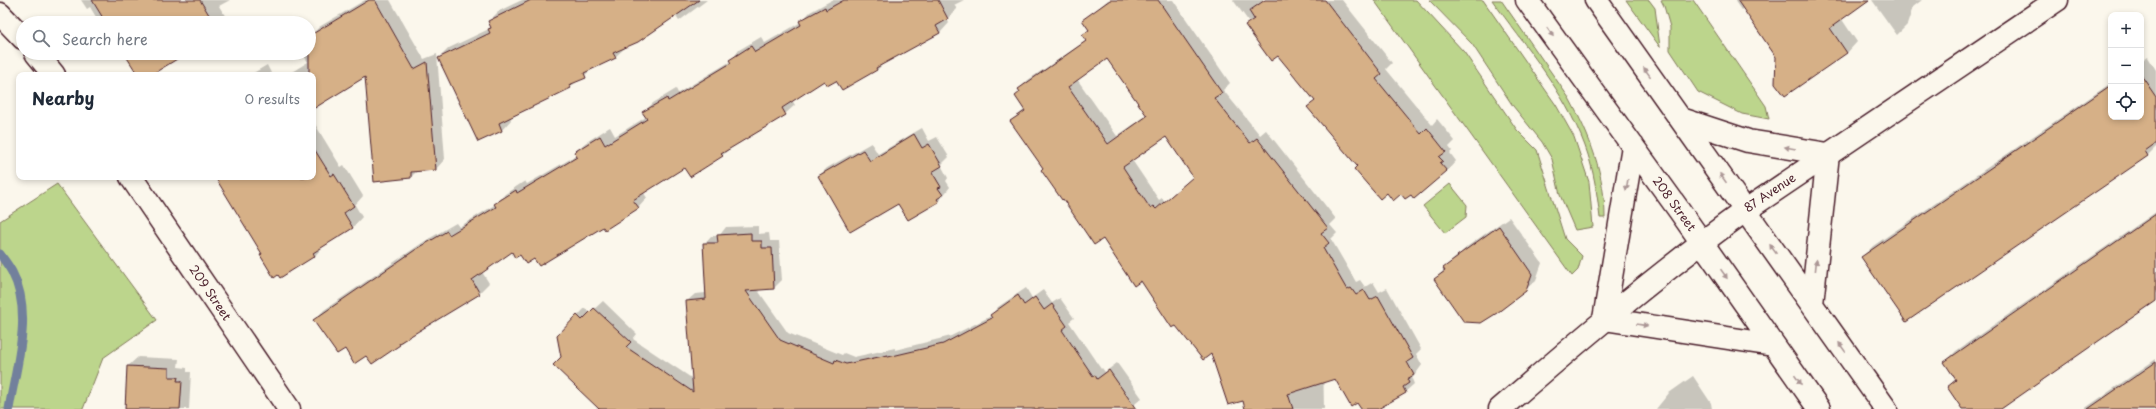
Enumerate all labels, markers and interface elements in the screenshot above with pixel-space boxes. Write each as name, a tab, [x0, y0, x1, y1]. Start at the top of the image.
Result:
map controls	[2108, 12, 2144, 120]
button: +	[2108, 12, 2144, 48]
search box	[16, 16, 316, 60]
one-way arrow	[1546, 26, 1554, 37]
icon: search	[30, 27, 52, 49]
text: Search here	[62, 27, 148, 50]
button: −	[2108, 48, 2144, 84]
one-way arrow	[1644, 67, 1652, 77]
button: locate	[2108, 84, 2144, 120]
text: Nearby	[32, 85, 94, 111]
text: 0 results	[245, 89, 300, 108]
one-way arrow	[1784, 144, 1796, 150]
street label: 87 Avenue	[1740, 168, 1799, 216]
street label: 208 Street	[1649, 172, 1701, 235]
one-way arrow	[1719, 173, 1727, 183]
one-way arrow	[1624, 179, 1630, 191]
one-way arrow	[1769, 244, 1777, 254]
one-way arrow	[1812, 259, 1819, 271]
street label: 209 Street	[186, 261, 236, 324]
one-way arrow	[1720, 268, 1728, 279]
one-way arrow	[1636, 322, 1649, 328]
one-way arrow	[1838, 341, 1846, 352]
one-way arrow	[1794, 375, 1802, 386]

